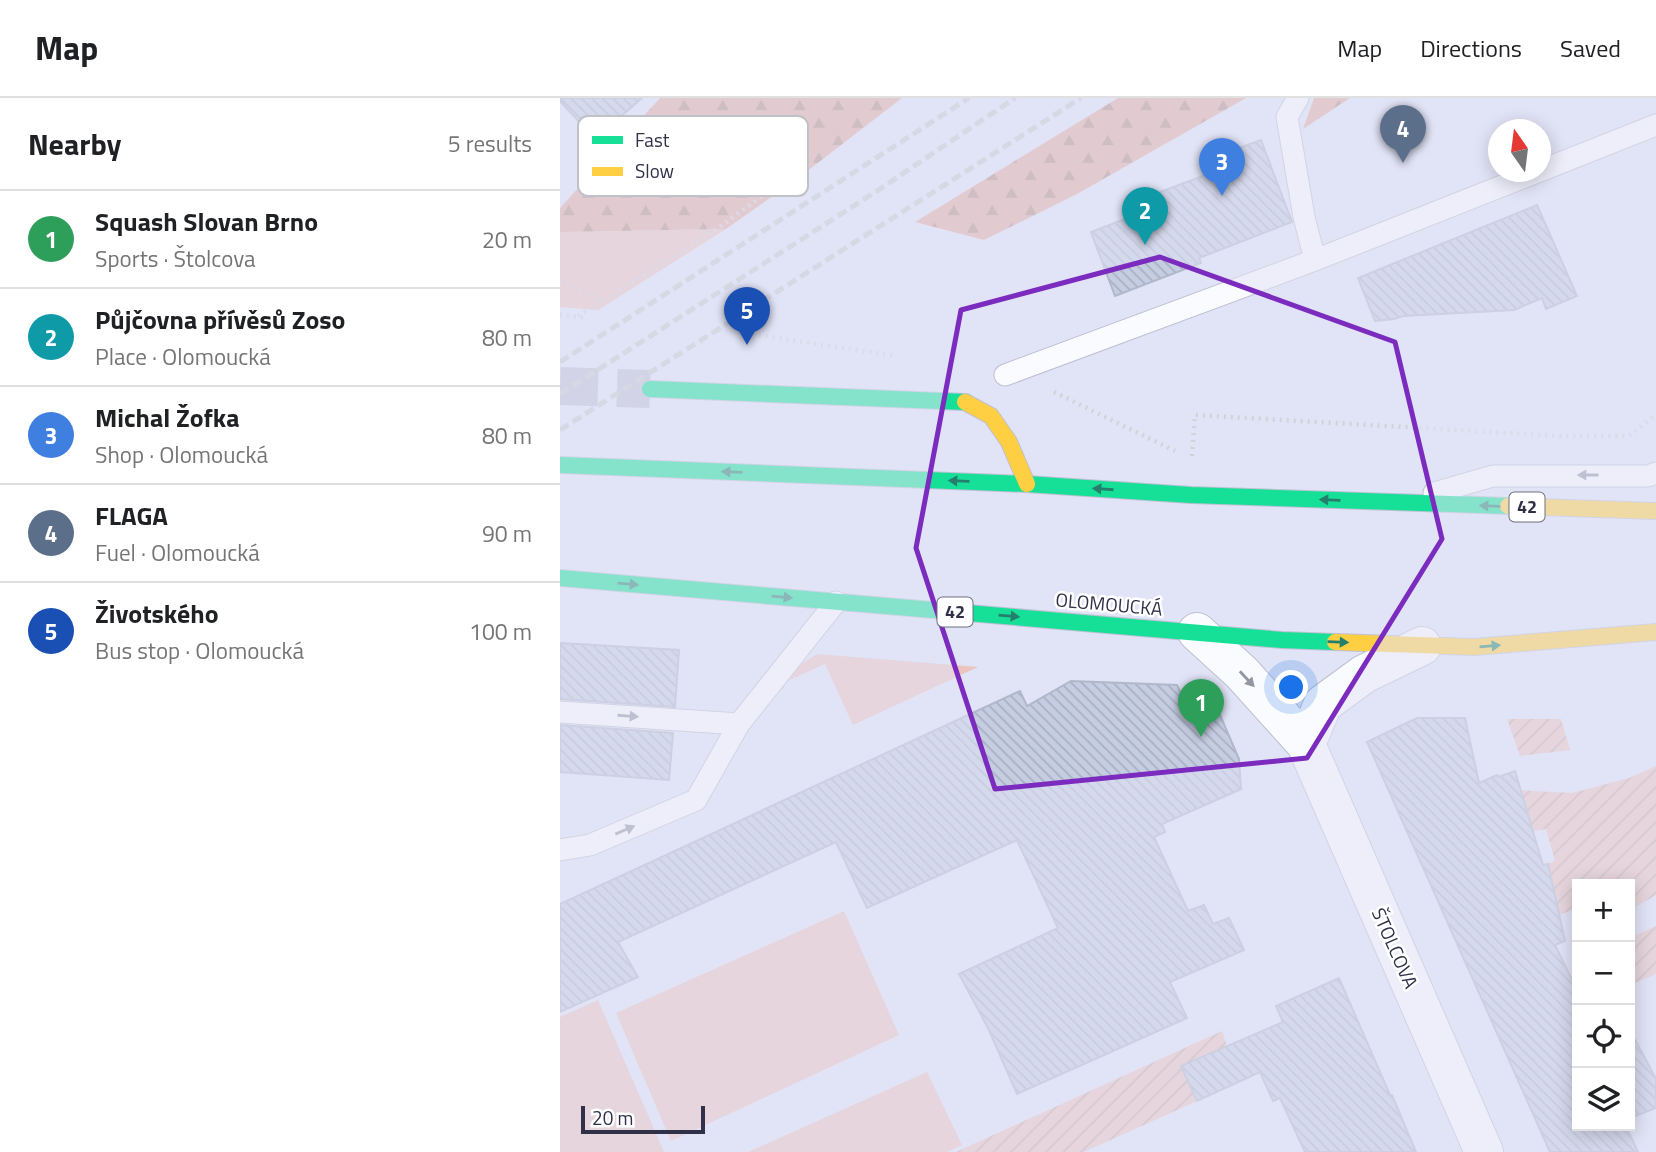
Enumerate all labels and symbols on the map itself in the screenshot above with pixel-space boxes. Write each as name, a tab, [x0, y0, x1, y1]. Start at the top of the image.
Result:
pin: 4	[1380, 105, 1426, 163]
legend	[578, 116, 808, 196]
north arrow	[1488, 119, 1551, 182]
text: Fast	[635, 125, 670, 154]
pin: 3	[1199, 138, 1245, 196]
text: Slow	[635, 156, 674, 185]
pin: 2	[1122, 187, 1168, 245]
pin: 5	[724, 287, 770, 345]
one-way arrow	[720, 466, 742, 477]
one-way arrow	[1577, 470, 1599, 481]
one-way arrow	[948, 475, 970, 486]
one-way arrow	[1092, 483, 1114, 494]
road number: 42	[1510, 492, 1544, 522]
one-way arrow	[1319, 495, 1341, 506]
one-way arrow	[1479, 500, 1501, 511]
one-way arrow	[617, 579, 639, 590]
street label: OLOMOUCKÁ	[1054, 584, 1164, 623]
one-way arrow	[771, 592, 793, 603]
road number: 42	[938, 598, 972, 626]
one-way arrow	[998, 611, 1020, 622]
one-way arrow	[1327, 637, 1349, 648]
one-way arrow	[1480, 640, 1502, 651]
one-way arrow	[1238, 670, 1254, 687]
your location	[1274, 670, 1308, 704]
pin: 1	[1178, 679, 1224, 737]
one-way arrow	[617, 711, 639, 722]
one-way arrow	[615, 824, 635, 836]
street label: ŠTOLCOVA	[1365, 903, 1426, 993]
scale bar	[581, 1103, 705, 1135]

